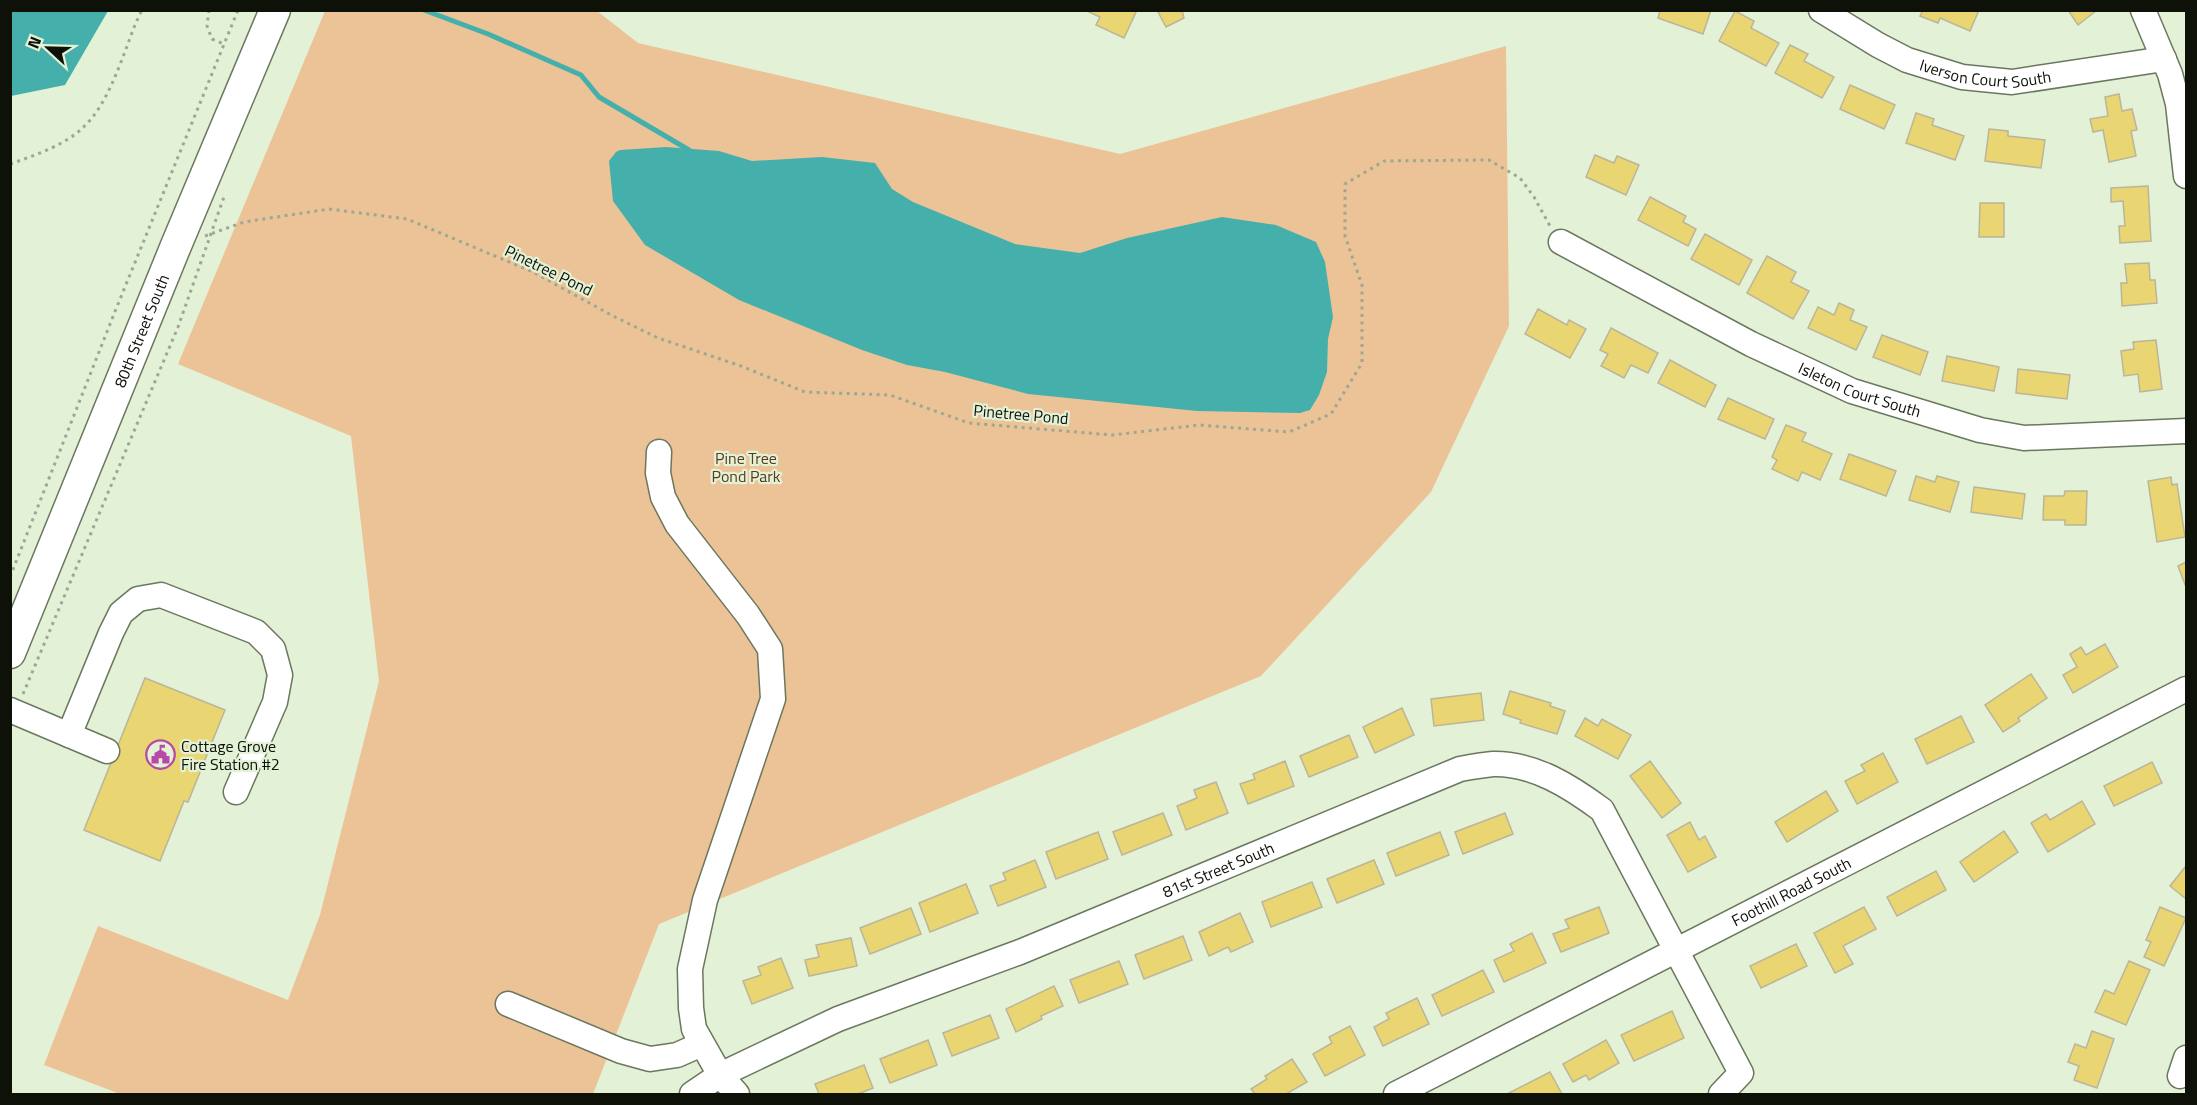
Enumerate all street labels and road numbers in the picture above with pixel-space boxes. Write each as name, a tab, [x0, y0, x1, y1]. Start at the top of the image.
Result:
street label: Iverson Court South	[1917, 53, 2053, 94]
street label: Pinetree Pond	[501, 238, 597, 302]
street label: 80th Street South	[107, 270, 175, 391]
street label: Isleton Court South	[1795, 356, 1924, 423]
street label: Pinetree Pond	[973, 398, 1069, 430]
street label: 81st Street South	[1158, 836, 1278, 904]
street label: Foothill Road South	[1727, 851, 1855, 932]

